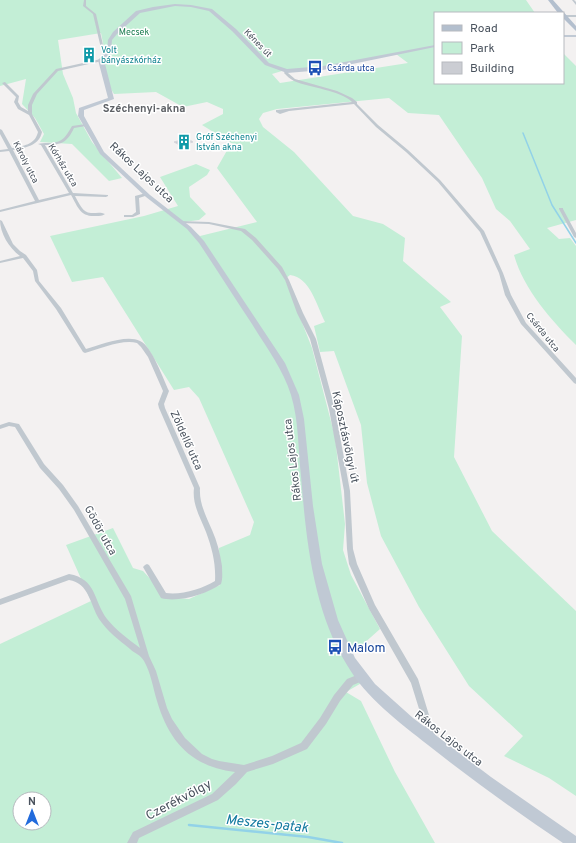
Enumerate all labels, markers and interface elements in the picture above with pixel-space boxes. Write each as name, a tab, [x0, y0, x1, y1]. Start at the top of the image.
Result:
legend	[434, 12, 564, 84]
text: Road	[470, 21, 498, 37]
park label: Mecsek	[119, 27, 149, 38]
street label: Kénes út	[241, 27, 274, 60]
text: Park	[470, 41, 495, 57]
place label: Volt bányászkórház	[101, 45, 161, 66]
building icon: Volt bányászkórház	[80, 46, 98, 64]
bus stop icon: Csárda utca	[306, 59, 324, 77]
text: Building	[470, 61, 514, 77]
place label: Csárda utca	[327, 63, 375, 74]
district label: Széchenyi-akna	[103, 102, 185, 116]
place label: Gróf Széchenyi István akna	[196, 132, 257, 153]
building icon: Gróf Széchenyi István akna	[175, 133, 193, 151]
street label: Károly utca	[10, 139, 41, 185]
street label: Rákos Lajos utca	[106, 139, 176, 206]
street label: Kórház utca	[45, 142, 80, 189]
street label: Csárda utca	[523, 310, 562, 354]
street label: Káposztásvölgyi út	[328, 390, 362, 484]
street label: Zöldellő utca	[167, 408, 206, 473]
street label: Rákos Lajos utca	[281, 418, 305, 502]
street label: Gödör utca	[81, 503, 120, 558]
bus stop icon: Malom	[326, 638, 344, 656]
place label: Malom	[347, 641, 386, 657]
street label: Rákos Lajos utca	[412, 708, 485, 770]
street label: Czerékvölgy	[143, 777, 215, 825]
north arrow	[12, 791, 52, 831]
text: N	[28, 795, 36, 809]
water label: Meszes-patak	[225, 812, 310, 837]

